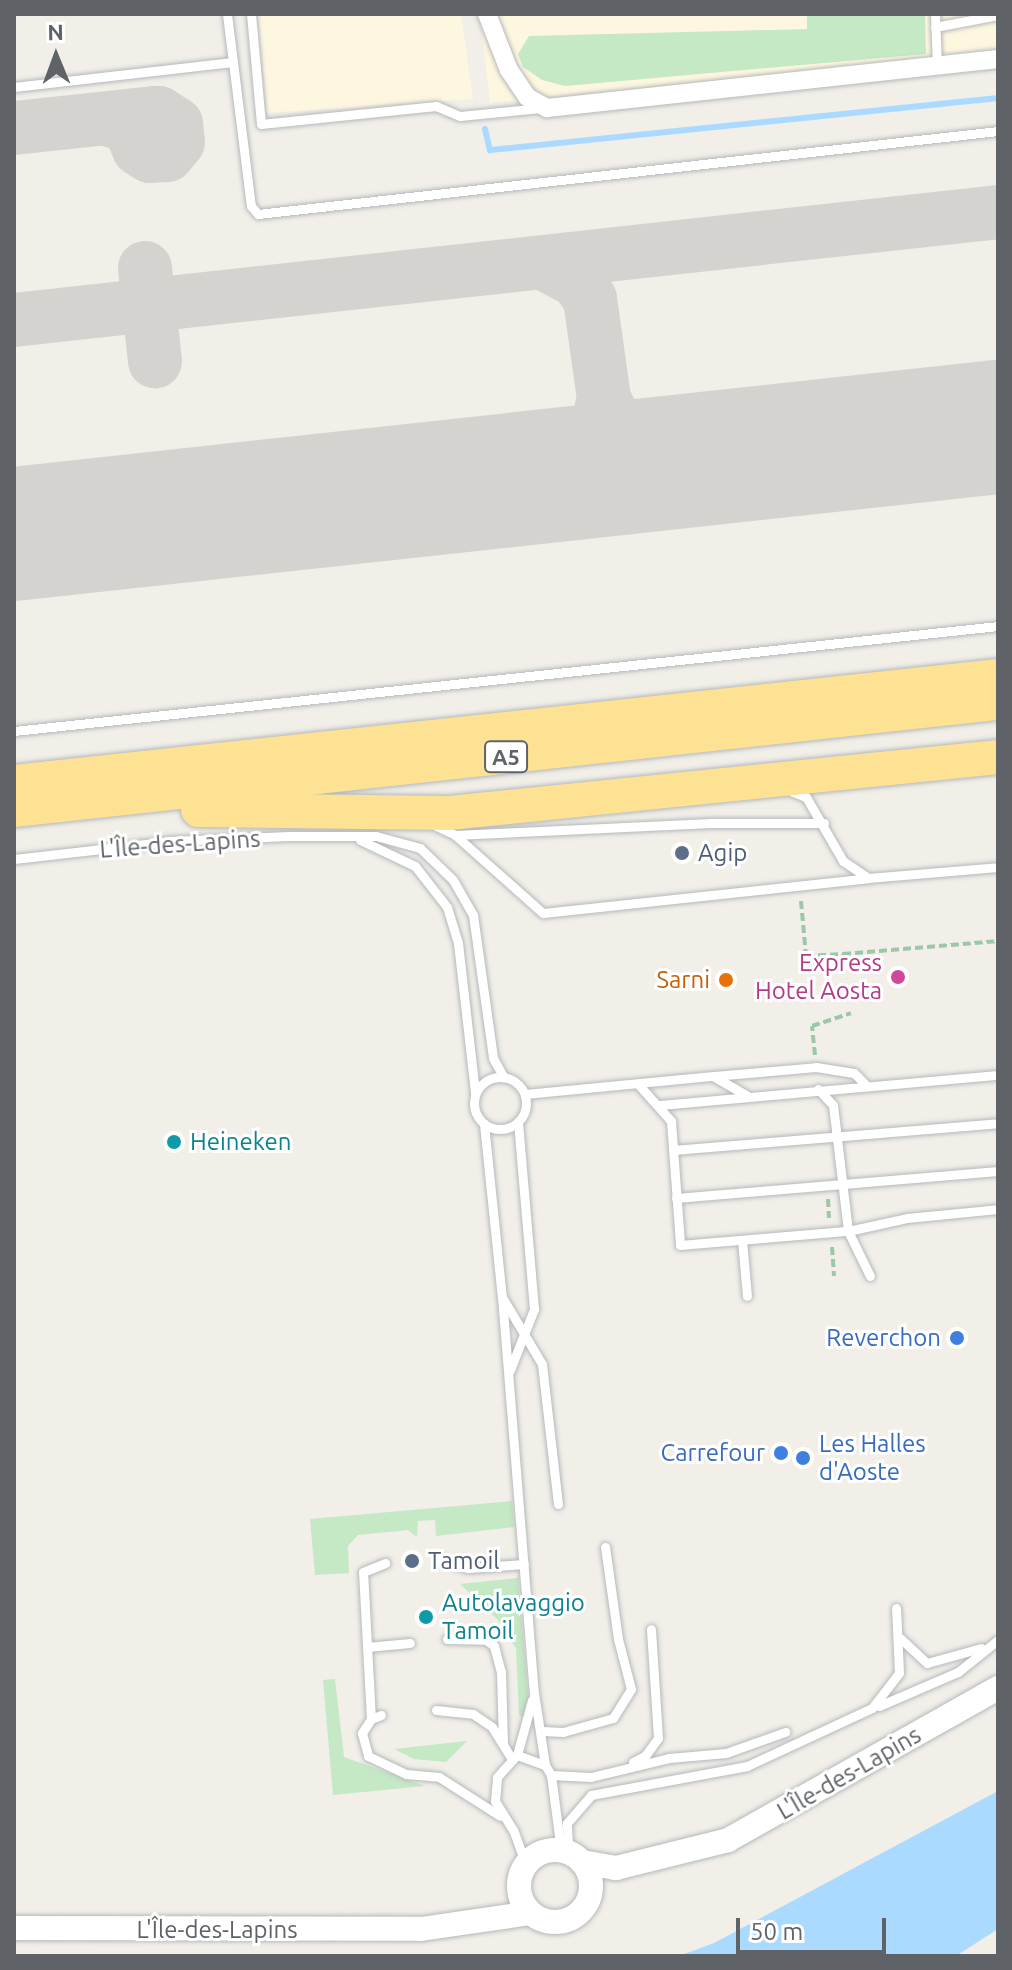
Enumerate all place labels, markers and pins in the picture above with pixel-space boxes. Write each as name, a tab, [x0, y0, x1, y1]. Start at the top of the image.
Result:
place label: Agip	[698, 839, 747, 867]
marker: Agip	[673, 844, 691, 862]
place label: Express Hotel Aosta	[755, 949, 882, 1005]
place label: Sarni	[656, 966, 710, 994]
marker: Express Hotel Aosta	[889, 968, 907, 986]
marker: Sarni	[717, 971, 735, 989]
place label: Heineken	[190, 1128, 291, 1156]
marker: Heineken	[165, 1133, 183, 1151]
place label: Reverchon	[826, 1324, 941, 1352]
marker: Reverchon	[948, 1329, 966, 1347]
place label: Les Halles d'Aoste	[819, 1430, 926, 1486]
place label: Carrefour	[661, 1439, 765, 1467]
marker: Carrefour	[772, 1444, 790, 1462]
marker: Les Halles d'Aoste	[794, 1449, 812, 1467]
place label: Tamoil	[428, 1547, 500, 1575]
marker: Tamoil	[403, 1552, 421, 1570]
place label: Autolavaggio Tamoil	[442, 1589, 585, 1645]
marker: Autolavaggio Tamoil	[417, 1608, 435, 1626]

